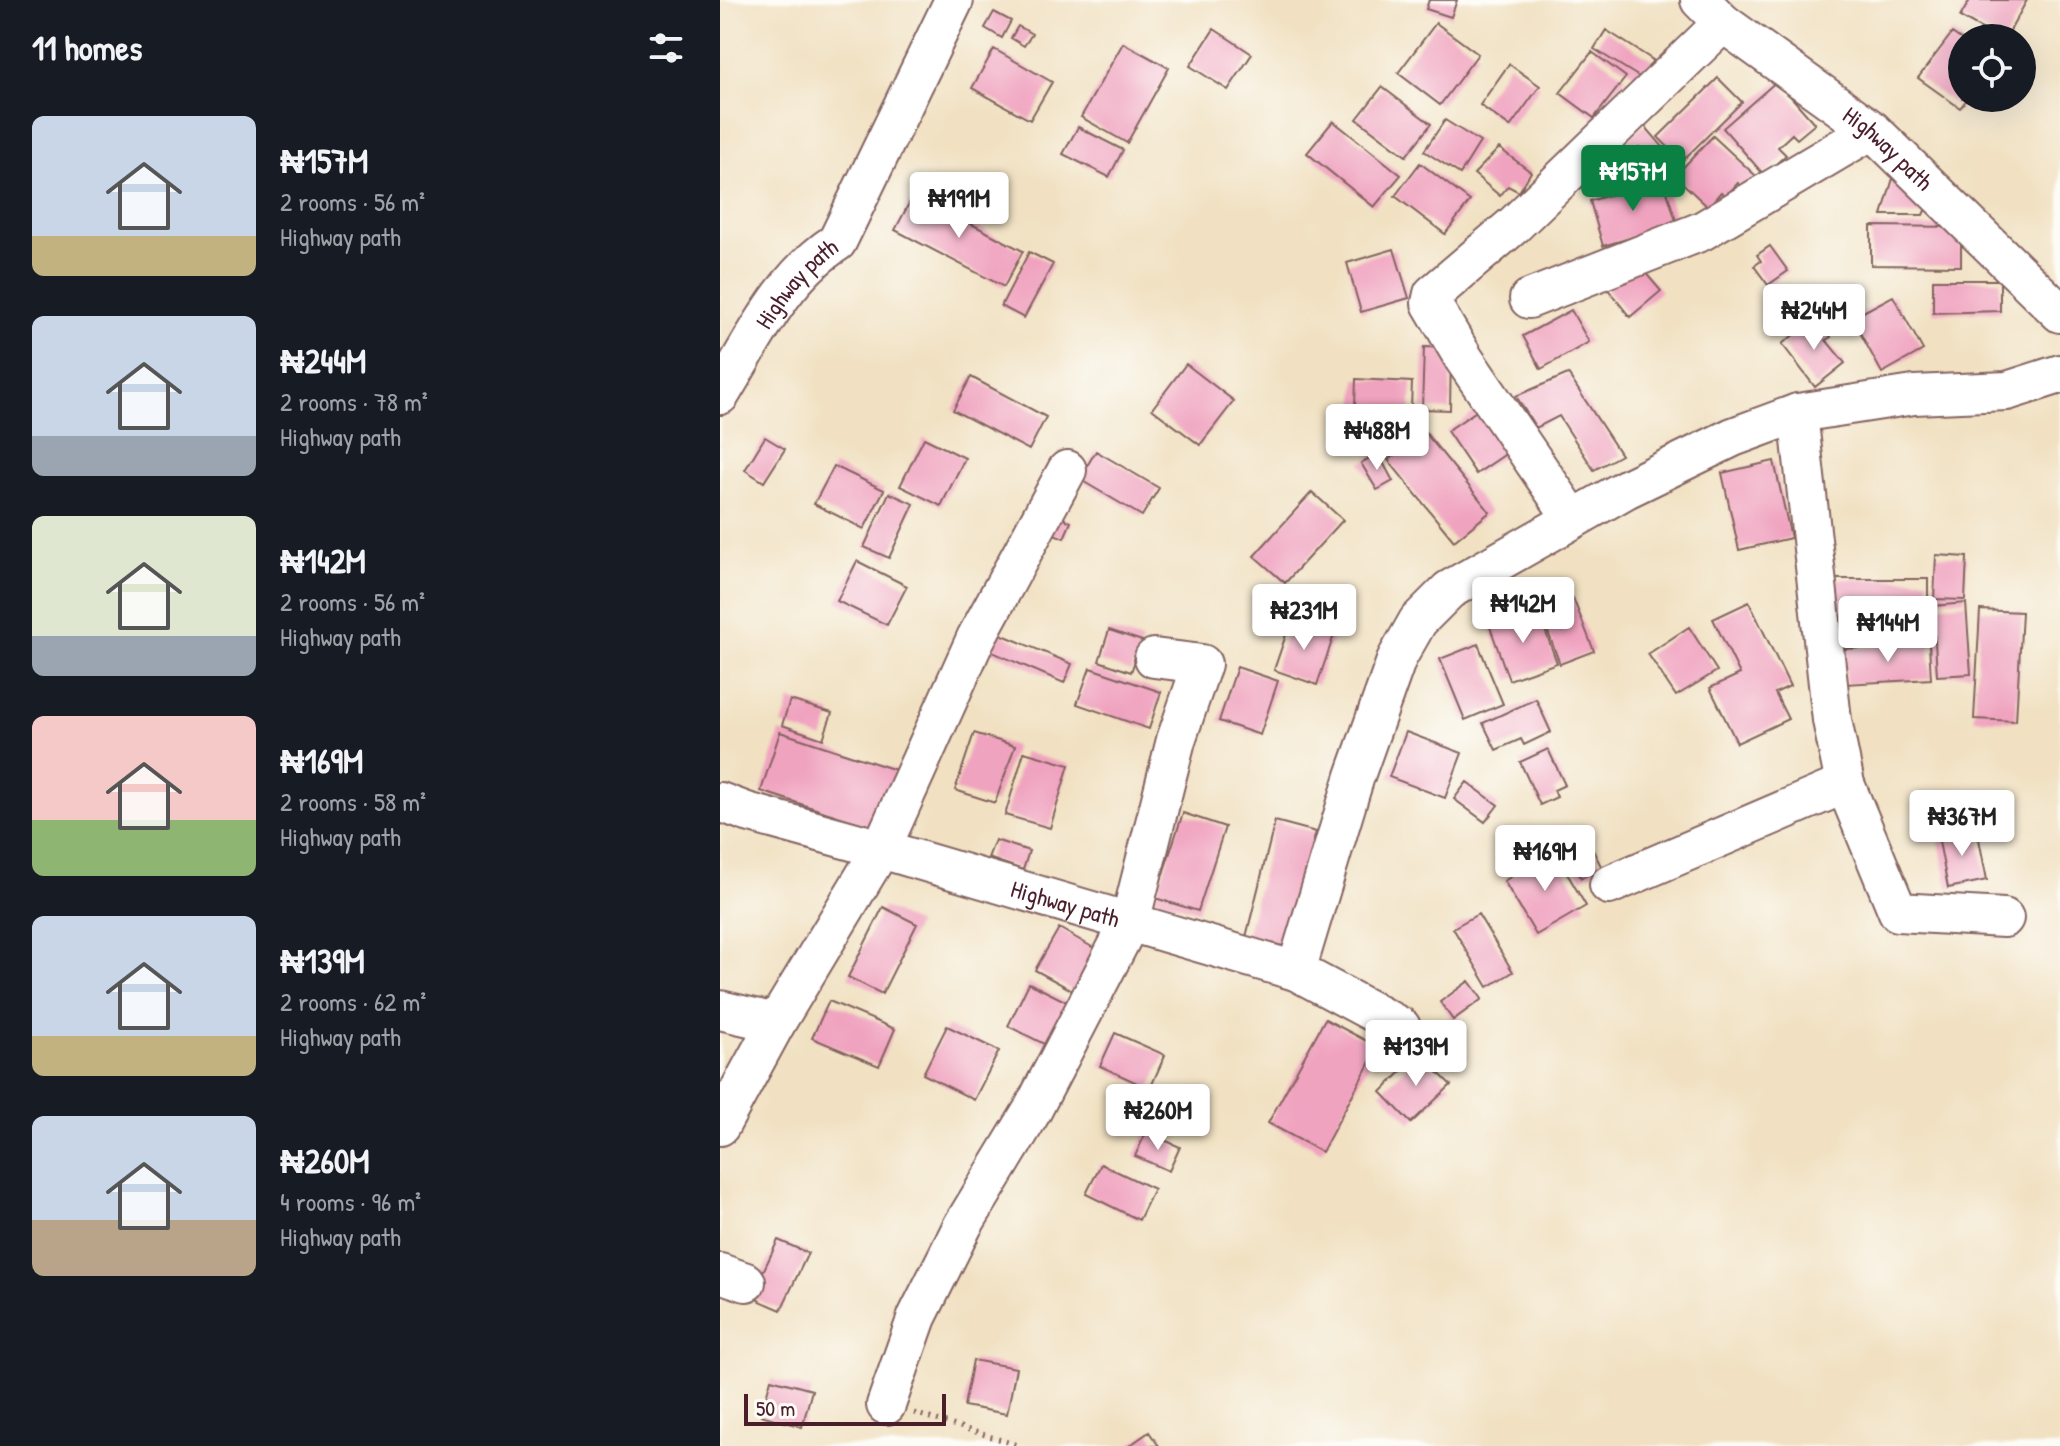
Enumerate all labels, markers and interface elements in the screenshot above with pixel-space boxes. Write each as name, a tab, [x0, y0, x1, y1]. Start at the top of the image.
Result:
map controls	[1948, 24, 2036, 112]
button: locate	[1948, 24, 2036, 112]
text: 11 homes	[32, 25, 142, 71]
icon: filters	[644, 26, 688, 70]
street label: Highway path	[1837, 98, 1940, 197]
text: ₦157M	[280, 138, 368, 184]
pin: ₦157M	[1577, 145, 1689, 213]
icon: home	[96, 148, 192, 244]
text: ₦157M	[1599, 153, 1667, 188]
pin: ₦191M	[903, 172, 1015, 240]
text: ₦191M	[928, 180, 990, 215]
text: 2 rooms · 56 m²	[280, 184, 425, 219]
text: Highway path	[280, 219, 401, 254]
street label: Highway path	[747, 230, 844, 335]
pin: ₦244M	[1758, 284, 1870, 352]
text: ₦244M	[1781, 292, 1847, 327]
text: ₦244M	[280, 338, 366, 384]
icon: home	[96, 348, 192, 444]
text: 2 rooms · 78 m²	[280, 384, 428, 419]
pin: ₦488M	[1321, 404, 1433, 472]
text: ₦488M	[1344, 412, 1410, 447]
text: Highway path	[280, 419, 401, 454]
text: ₦142M	[280, 538, 366, 584]
icon: home	[96, 548, 192, 644]
pin: ₦142M	[1467, 577, 1579, 645]
text: 2 rooms · 56 m²	[280, 584, 425, 619]
pin: ₦231M	[1248, 584, 1360, 652]
text: ₦142M	[1490, 585, 1556, 620]
text: ₦231M	[1270, 592, 1338, 627]
pin: ₦144M	[1832, 596, 1944, 664]
text: ₦144M	[1856, 604, 1920, 639]
text: Highway path	[280, 619, 401, 654]
text: ₦169M	[280, 738, 363, 784]
icon: home	[96, 748, 192, 844]
text: 2 rooms · 58 m²	[280, 784, 426, 819]
pin: ₦367M	[1906, 790, 2018, 858]
text: ₦367M	[1927, 798, 1997, 833]
text: Highway path	[280, 819, 401, 854]
pin: ₦169M	[1489, 825, 1601, 893]
text: ₦169M	[1513, 833, 1577, 868]
street label: Highway path	[1007, 872, 1123, 934]
text: ₦139M	[280, 938, 365, 984]
icon: home	[96, 948, 192, 1044]
text: 2 rooms · 62 m²	[280, 984, 426, 1019]
text: Highway path	[280, 1019, 401, 1054]
pin: ₦139M	[1360, 1020, 1472, 1088]
text: ₦139M	[1384, 1028, 1448, 1063]
pin: ₦260M	[1102, 1084, 1214, 1152]
text: ₦260M	[1124, 1092, 1192, 1127]
text: ₦260M	[280, 1138, 370, 1184]
icon: home	[96, 1148, 192, 1244]
text: 4 rooms · 96 m²	[280, 1184, 421, 1219]
text: Highway path	[280, 1219, 401, 1254]
scale bar	[744, 1390, 946, 1426]
text: 50 m	[756, 1393, 795, 1423]

